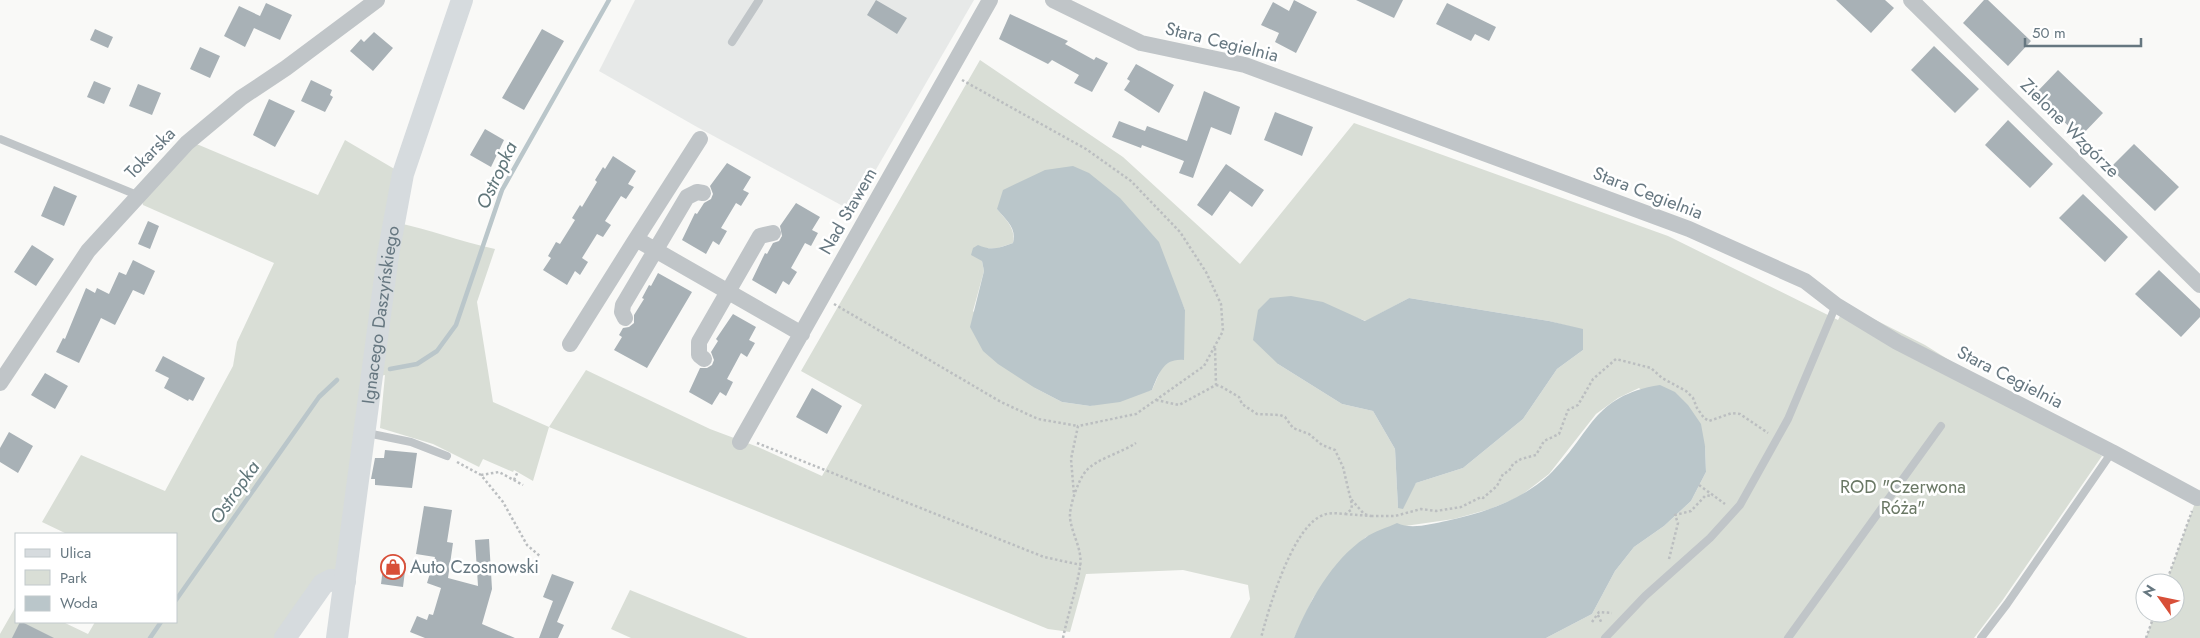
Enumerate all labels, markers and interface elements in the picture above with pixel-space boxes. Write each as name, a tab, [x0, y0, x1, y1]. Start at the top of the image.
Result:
street label: Stara Cegielnia	[1163, 15, 1281, 69]
scale bar	[2025, 15, 2141, 47]
text: 50 m	[2032, 22, 2066, 44]
street label: Zielone Wzgórze	[2015, 73, 2125, 183]
street label: Tokarska	[119, 121, 181, 185]
water label: Ostropka	[469, 137, 524, 213]
street label: Stara Cegielnia	[1589, 160, 1707, 226]
street label: Nad Stawem	[813, 163, 883, 259]
street label: Ignacego Daszyńskiego	[355, 224, 406, 406]
street label: Stara Cegielnia	[1953, 339, 2067, 415]
water label: Ostropka	[203, 455, 266, 529]
park label: ROD "Czerwona Róża"	[1840, 474, 1966, 521]
legend	[15, 533, 178, 623]
text: Ulica	[60, 542, 91, 564]
shop icon: Auto Czosnowski	[380, 554, 406, 580]
place label: Auto Czosnowski	[410, 554, 539, 580]
text: Park	[60, 567, 87, 589]
north arrow	[2135, 573, 2185, 623]
text: N	[2138, 581, 2161, 601]
text: Woda	[60, 592, 98, 614]

